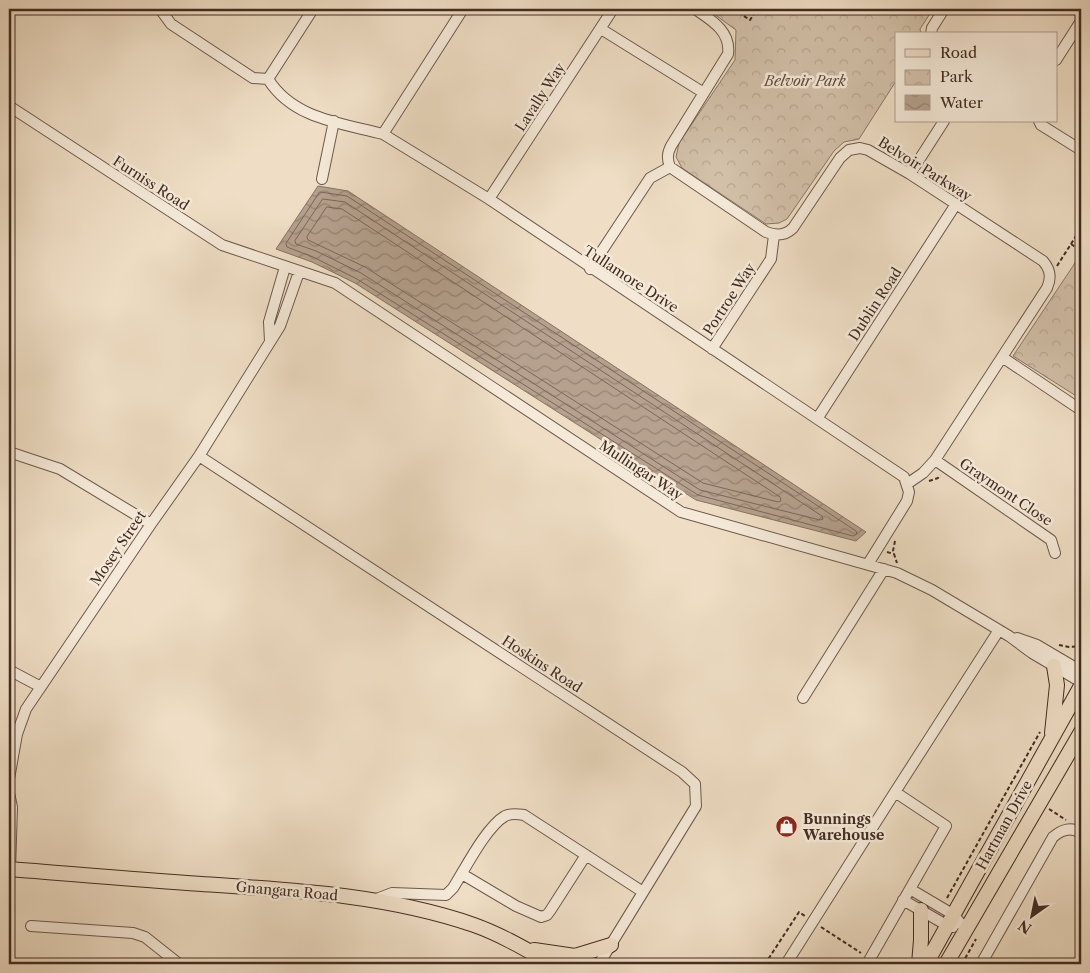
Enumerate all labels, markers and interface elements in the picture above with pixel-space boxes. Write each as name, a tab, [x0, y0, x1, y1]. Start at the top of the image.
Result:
legend	[895, 32, 1058, 122]
text: Road	[940, 43, 977, 62]
street label: Lavally Way	[511, 59, 569, 135]
text: Park	[940, 67, 974, 86]
park label: Belvoir Park	[763, 72, 846, 90]
text: Water	[939, 93, 984, 112]
street label: Belvoir Parkway	[875, 133, 975, 205]
street label: Furniss Road	[110, 152, 193, 215]
street label: Tullamore Drive	[580, 242, 682, 316]
street label: Portroe Way	[699, 259, 759, 339]
street label: Dublin Road	[845, 263, 906, 344]
street label: Mullingar Way	[596, 436, 686, 504]
street label: Graymont Close	[956, 454, 1056, 530]
street label: Mosey Street	[86, 507, 150, 589]
street label: Hoskins Road	[499, 631, 586, 697]
street label: Hartman Drive	[972, 777, 1036, 873]
place label: Bunnings Warehouse	[802, 810, 884, 844]
shop icon: Bunnings Warehouse	[775, 815, 799, 839]
street label: Gnangara Road	[235, 878, 339, 904]
north arrow	[1008, 890, 1058, 940]
text: N	[1015, 916, 1035, 938]

